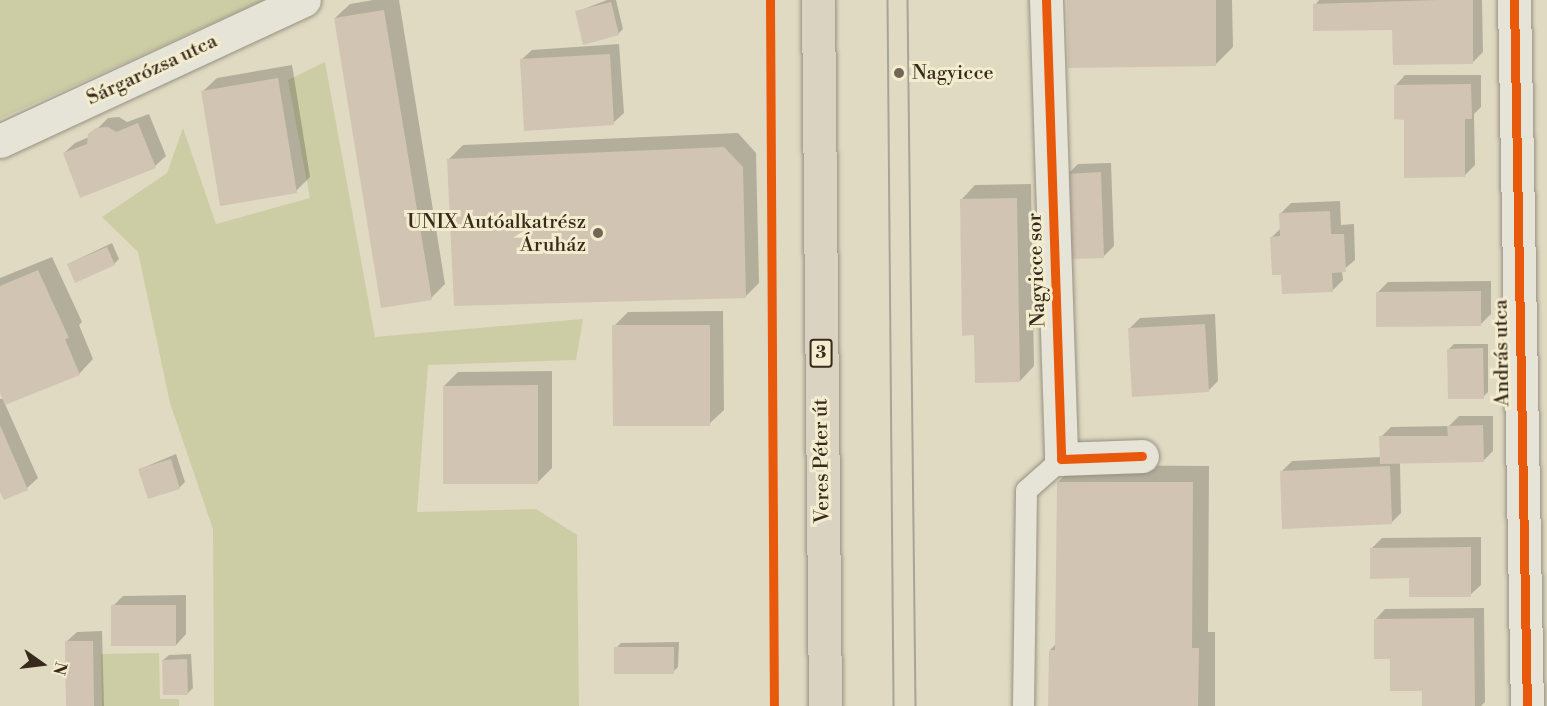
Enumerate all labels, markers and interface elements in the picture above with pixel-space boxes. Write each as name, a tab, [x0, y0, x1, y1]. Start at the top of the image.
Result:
street label: Sárgarózsa utca	[83, 29, 221, 111]
place label: Nagyicce	[912, 61, 994, 85]
marker: Nagyicce	[890, 64, 908, 82]
place label: UNIX Autóalkatrész Áruház	[407, 210, 586, 257]
street label: Nagyicce sor	[1023, 212, 1051, 328]
marker: UNIX Autóalkatrész Áruház	[591, 226, 605, 240]
street label: András utca	[1489, 299, 1515, 407]
road number: 3	[809, 338, 833, 368]
street label: Veres Péter út	[809, 398, 835, 524]
north arrow	[12, 634, 72, 694]
text: N	[48, 660, 71, 677]

